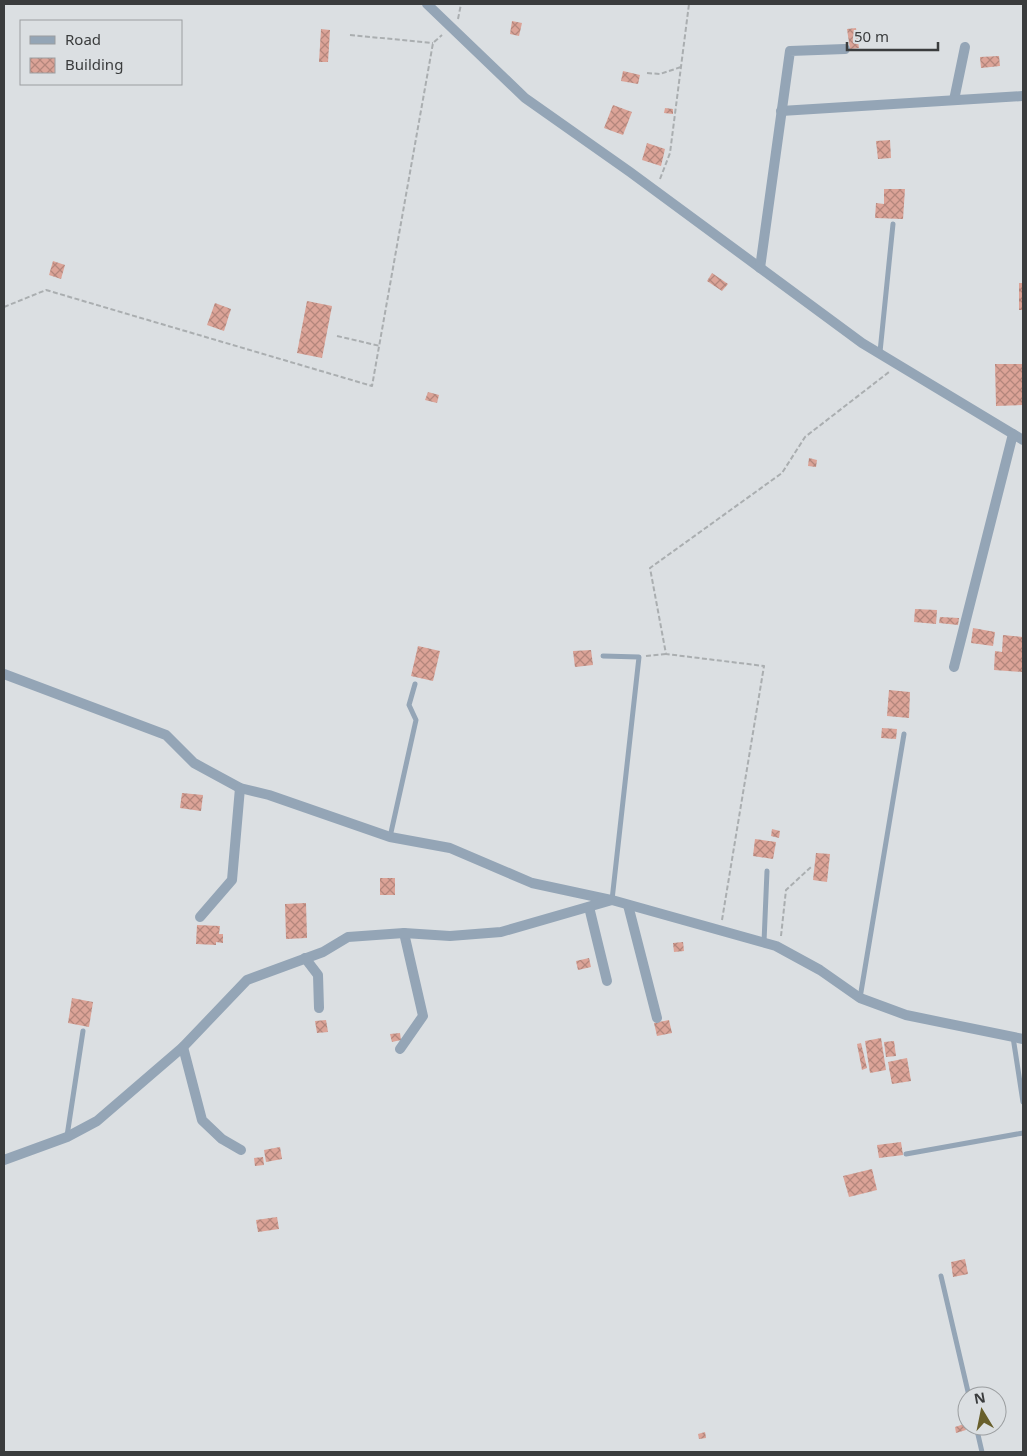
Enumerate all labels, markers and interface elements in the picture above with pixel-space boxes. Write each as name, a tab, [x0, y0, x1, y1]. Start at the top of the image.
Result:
legend	[20, 20, 182, 85]
scale bar	[847, 20, 938, 52]
text: 50 m	[854, 26, 889, 46]
text: Road	[65, 29, 101, 49]
text: Building	[65, 54, 123, 74]
north arrow	[957, 1386, 1007, 1436]
text: N	[972, 1387, 987, 1408]

